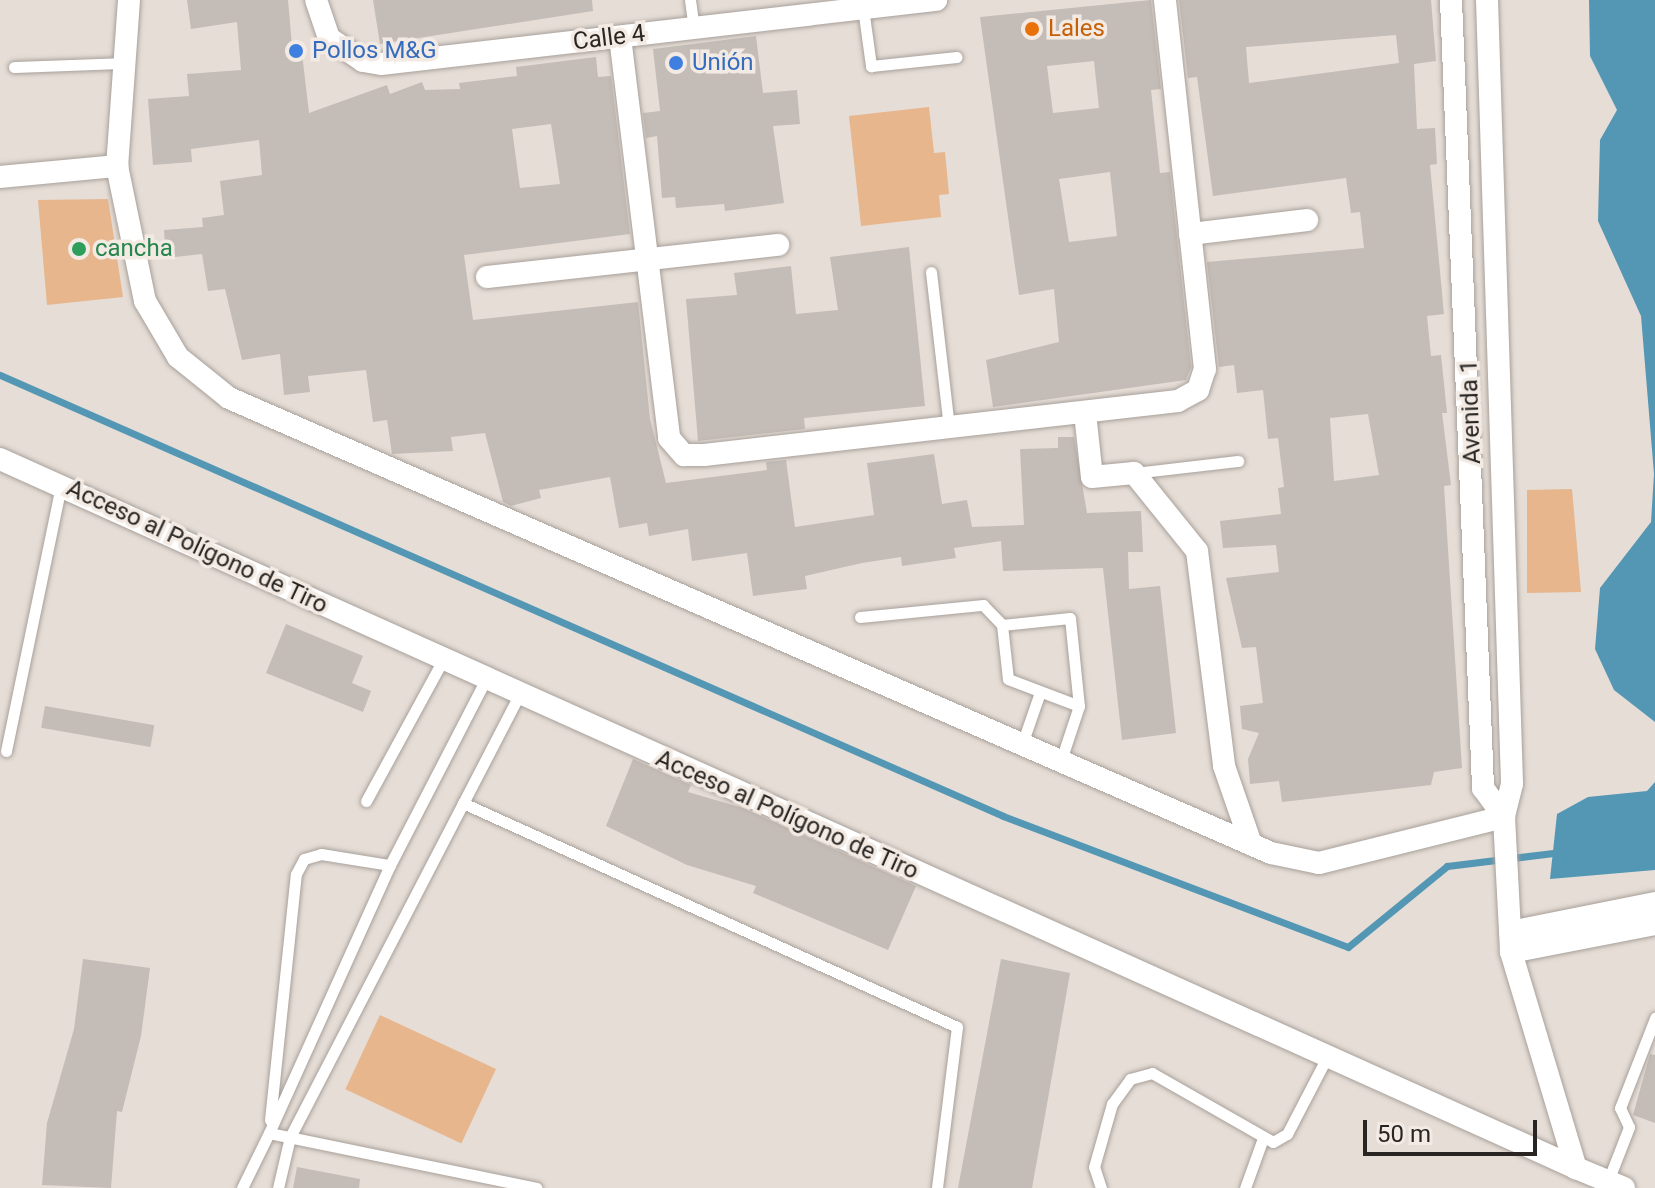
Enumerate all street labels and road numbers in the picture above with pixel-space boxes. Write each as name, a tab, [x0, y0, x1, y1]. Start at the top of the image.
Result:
street label: Calle 4	[571, 19, 647, 57]
street label: Avenida 1	[1455, 359, 1487, 465]
street label: Acceso al Polígono de Tiro	[62, 474, 332, 620]
street label: Acceso al Polígono de Tiro	[651, 744, 923, 886]

